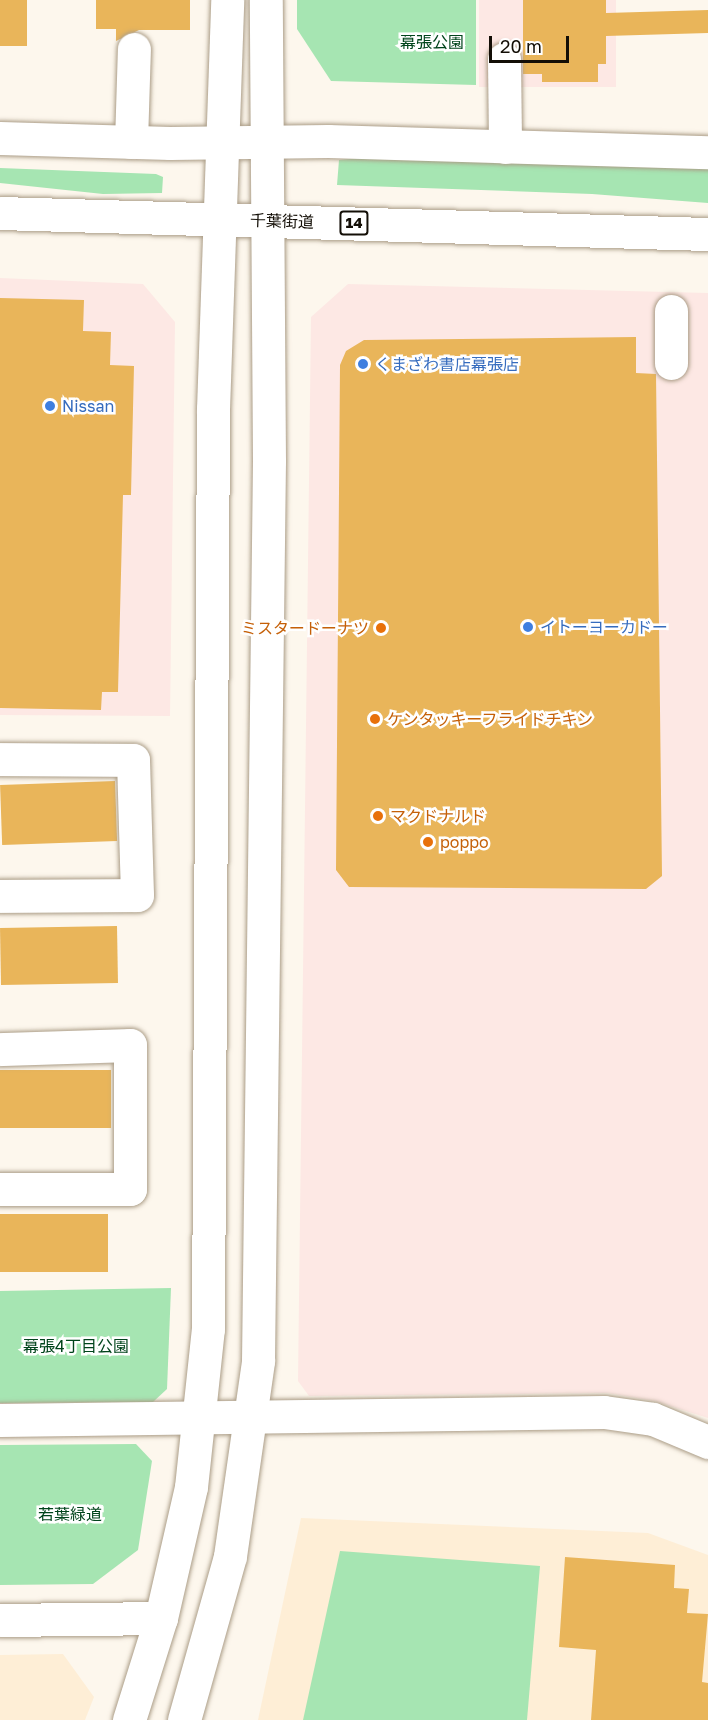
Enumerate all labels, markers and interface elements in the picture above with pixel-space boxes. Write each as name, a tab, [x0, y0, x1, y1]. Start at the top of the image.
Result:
scale bar	[492, 24, 572, 62]
park label: 幕張公園	[400, 32, 464, 52]
text: 20 m	[500, 35, 542, 57]
street label: 千葉街道	[250, 210, 314, 232]
road number: 14	[339, 211, 369, 235]
place label: くまざわ書店幕張店	[375, 354, 519, 374]
marker: くまざわ書店幕張店	[356, 357, 370, 371]
place label: Nissan	[62, 396, 114, 416]
marker: Nissan	[43, 399, 57, 413]
place label: イトーヨーカドー	[540, 617, 668, 637]
place label: ミスタードーナツ	[241, 618, 369, 638]
marker: イトーヨーカドー	[521, 620, 535, 634]
marker: ミスタードーナツ	[374, 621, 388, 635]
place label: ケンタッキーフライドチキン	[387, 709, 595, 729]
marker: ケンタッキーフライドチキン	[368, 712, 382, 726]
place label: マクドナルド	[390, 806, 486, 826]
marker: マクドナルド	[371, 809, 385, 823]
place label: poppo	[440, 832, 489, 852]
marker: poppo	[421, 835, 435, 849]
park label: 幕張4丁目公園	[23, 1336, 129, 1356]
park label: 若葉緑道	[38, 1504, 102, 1524]

